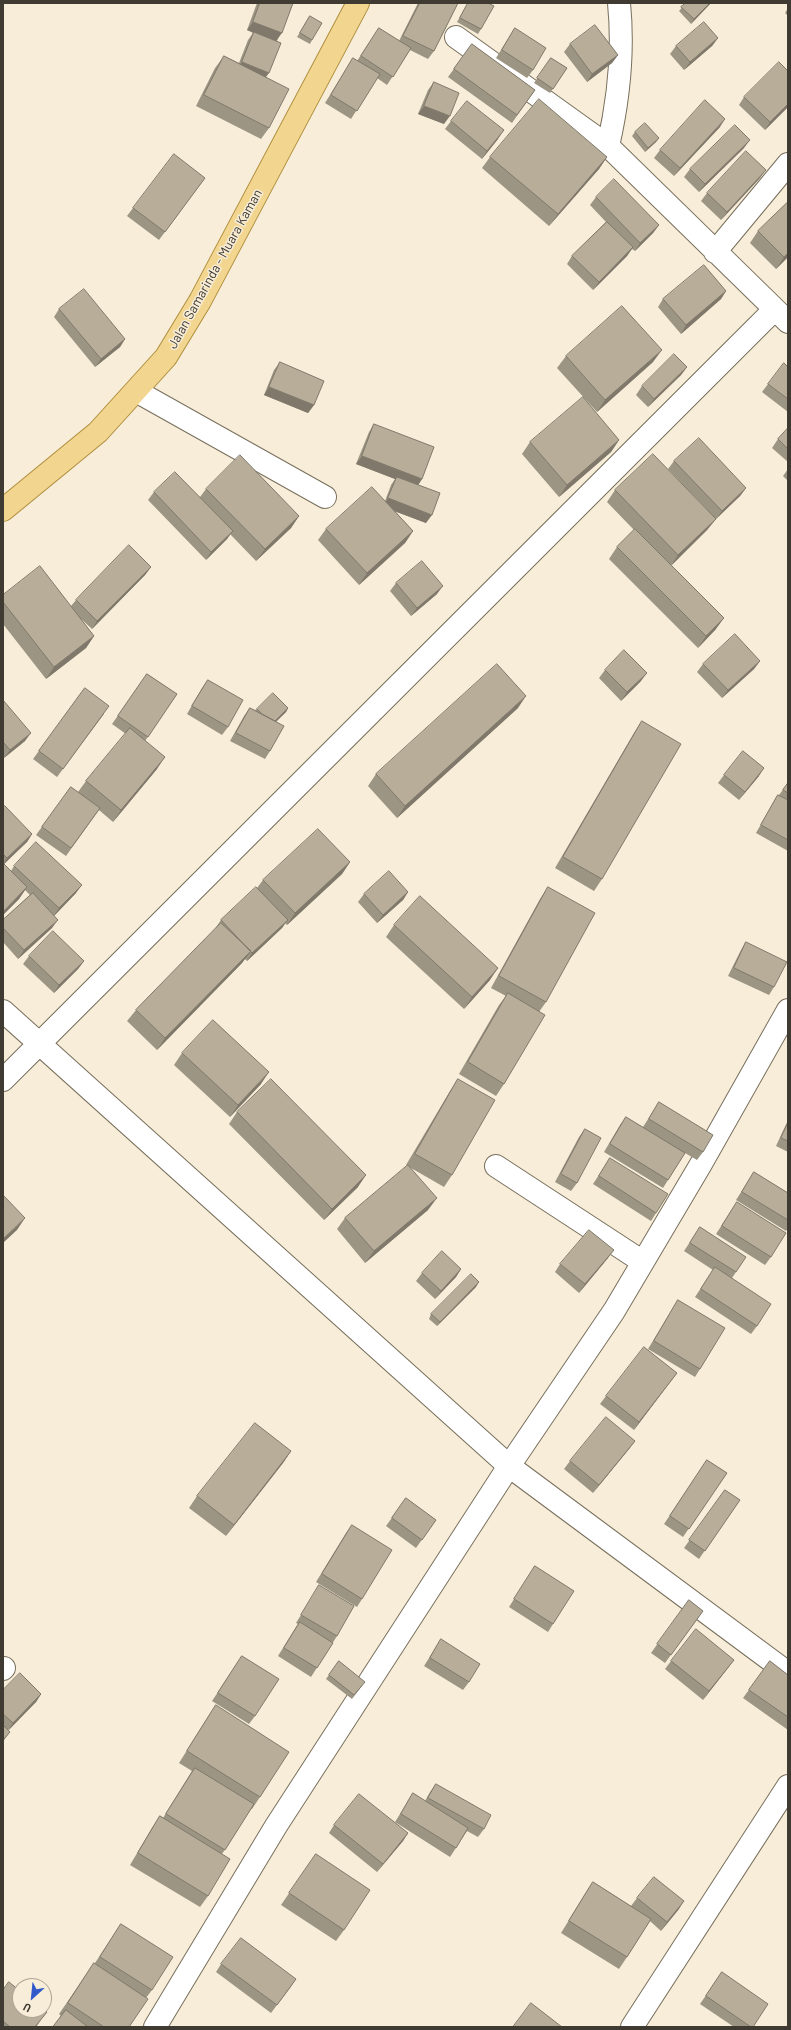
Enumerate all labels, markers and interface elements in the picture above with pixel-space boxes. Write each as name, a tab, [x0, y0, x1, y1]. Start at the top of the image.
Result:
street label: Jalan Samarinda - Muara Kaman	[165, 187, 265, 351]
north arrow	[12, 1978, 52, 2018]
text: U	[21, 2001, 33, 2016]

